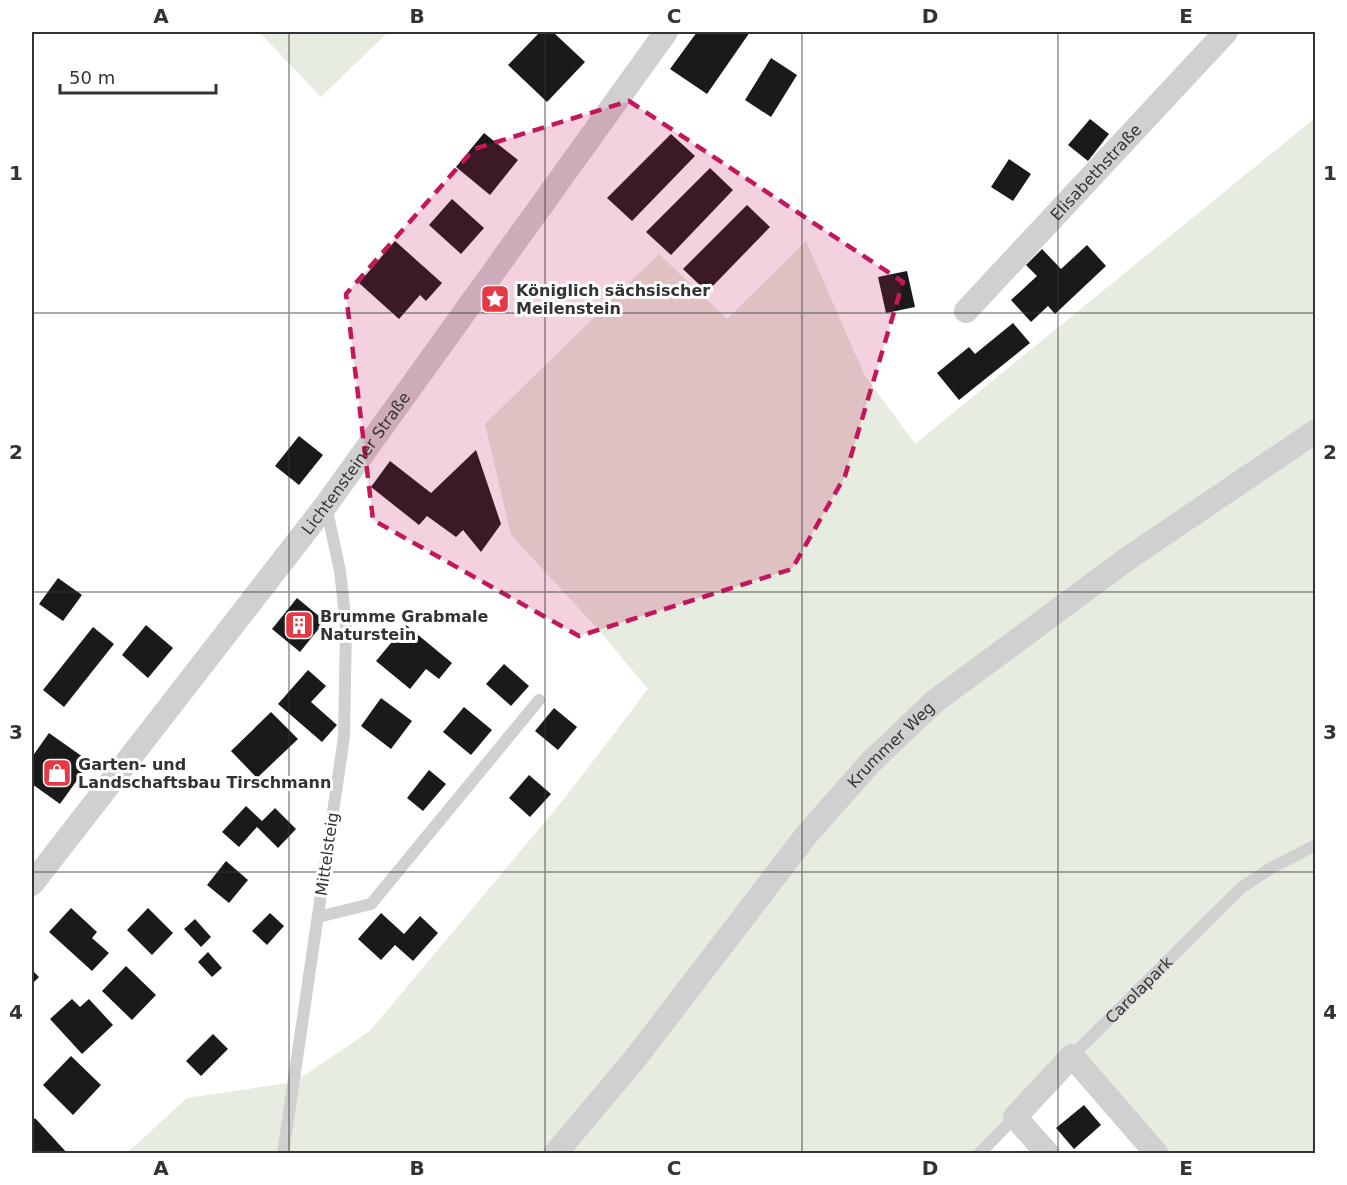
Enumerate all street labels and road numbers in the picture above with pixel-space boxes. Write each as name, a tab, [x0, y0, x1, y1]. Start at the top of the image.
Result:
street label: Elisabethstraße	[1046, 120, 1145, 224]
street label: Lichtensteiner Straße	[297, 388, 414, 538]
street label: Krummer Weg	[843, 697, 938, 792]
street label: Mittelsteig	[312, 811, 342, 897]
street label: Carolapark	[1101, 952, 1177, 1027]

